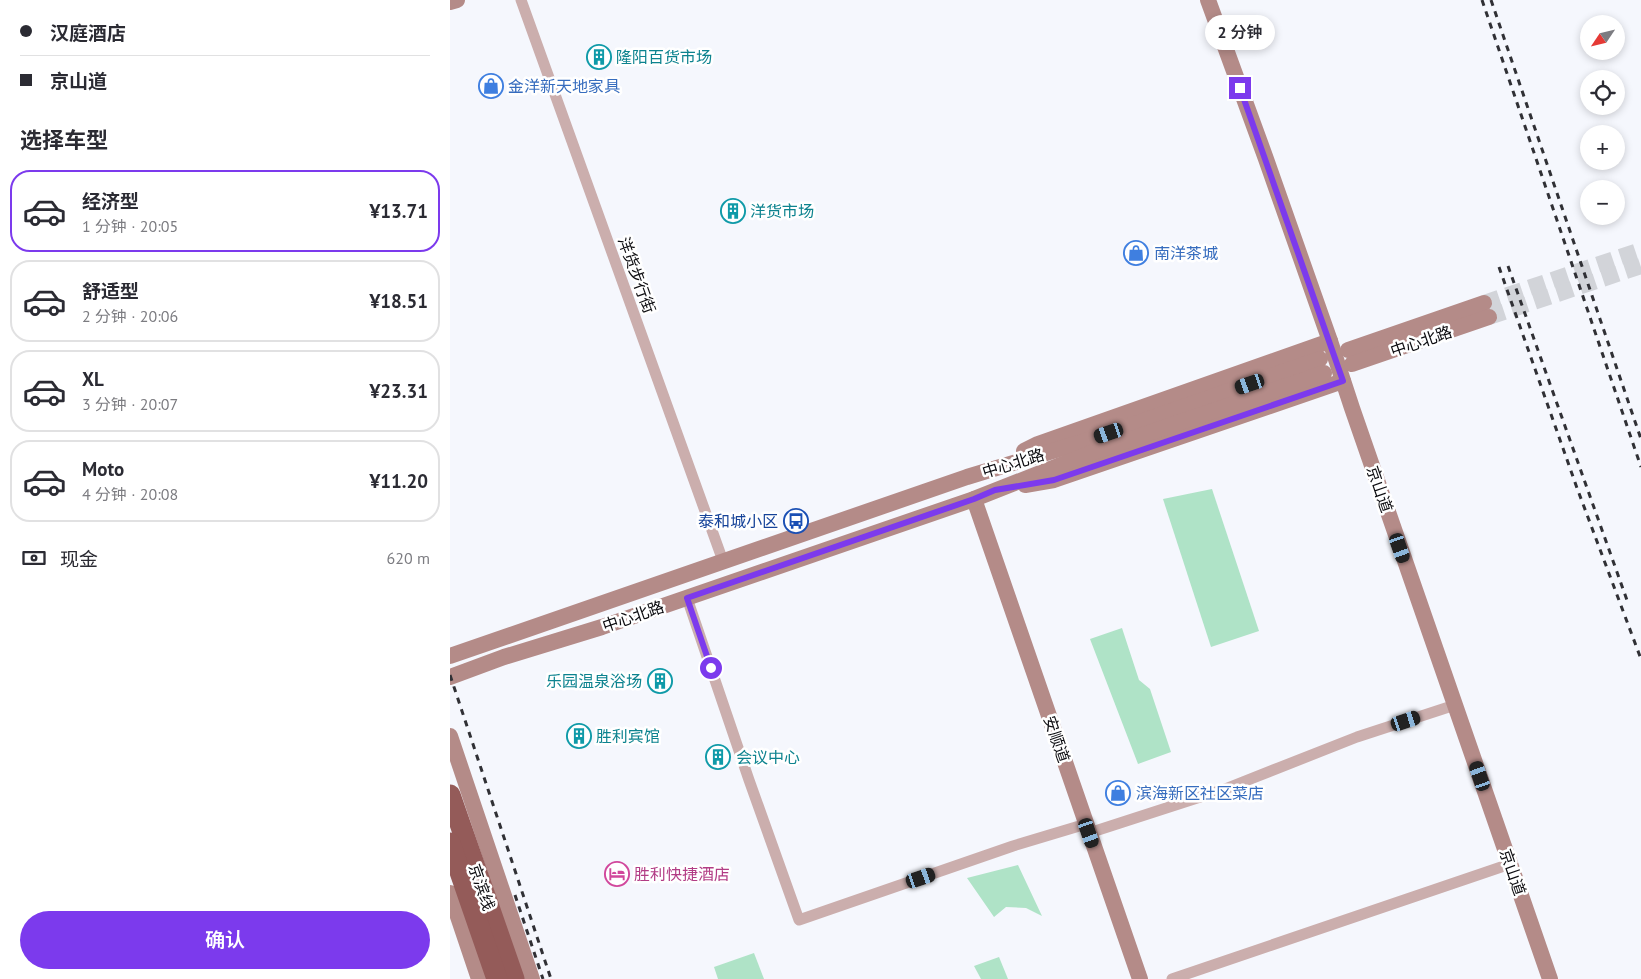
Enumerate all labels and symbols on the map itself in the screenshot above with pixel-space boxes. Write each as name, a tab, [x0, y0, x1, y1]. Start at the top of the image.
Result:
north arrow	[1580, 15, 1625, 60]
callout: 2 分钟	[1205, 16, 1275, 51]
building icon: 隆阳百货市场	[586, 44, 612, 70]
place label: 隆阳百货市场	[616, 47, 712, 67]
shop icon: 金洋新天地家具	[478, 73, 504, 99]
place label: 金洋新天地家具	[508, 76, 620, 96]
route end	[1229, 77, 1251, 99]
building icon: 洋货市场	[720, 198, 746, 224]
place label: 洋货市场	[750, 201, 814, 221]
street label: 洋货步行街	[614, 234, 660, 316]
shop icon: 南洋茶城	[1123, 240, 1149, 266]
place label: 南洋茶城	[1154, 243, 1218, 263]
street label: 中心北路	[1387, 321, 1455, 361]
car	[1233, 372, 1266, 396]
car	[1092, 421, 1125, 445]
street label: 中心北路	[979, 444, 1047, 482]
street label: 京山道	[1363, 463, 1397, 515]
bus stop icon: 泰和城小区	[783, 508, 809, 534]
place label: 泰和城小区	[698, 511, 778, 531]
car	[1388, 531, 1411, 565]
street label: 中心北路	[599, 596, 667, 636]
route start	[700, 657, 722, 679]
building icon: 乐园温泉浴场	[647, 668, 673, 694]
place label: 乐园温泉浴场	[546, 671, 642, 691]
car	[1389, 709, 1422, 733]
street label: 安顺道	[1040, 713, 1074, 765]
building icon: 胜利宾馆	[566, 723, 592, 749]
place label: 胜利宾馆	[596, 726, 660, 746]
building icon: 会议中心	[705, 744, 731, 770]
place label: 会议中心	[736, 747, 800, 767]
car	[1468, 759, 1491, 793]
shop icon: 滨海新区社区菜店	[1105, 780, 1131, 806]
place label: 滨海新区社区菜店	[1136, 783, 1264, 803]
car	[1077, 816, 1100, 850]
street label: 京山道	[1496, 846, 1530, 898]
street label: 京滨线	[465, 861, 499, 913]
hotel icon: 胜利快捷酒店	[604, 861, 630, 887]
place label: 胜利快捷酒店	[634, 864, 730, 884]
car	[904, 866, 937, 890]

